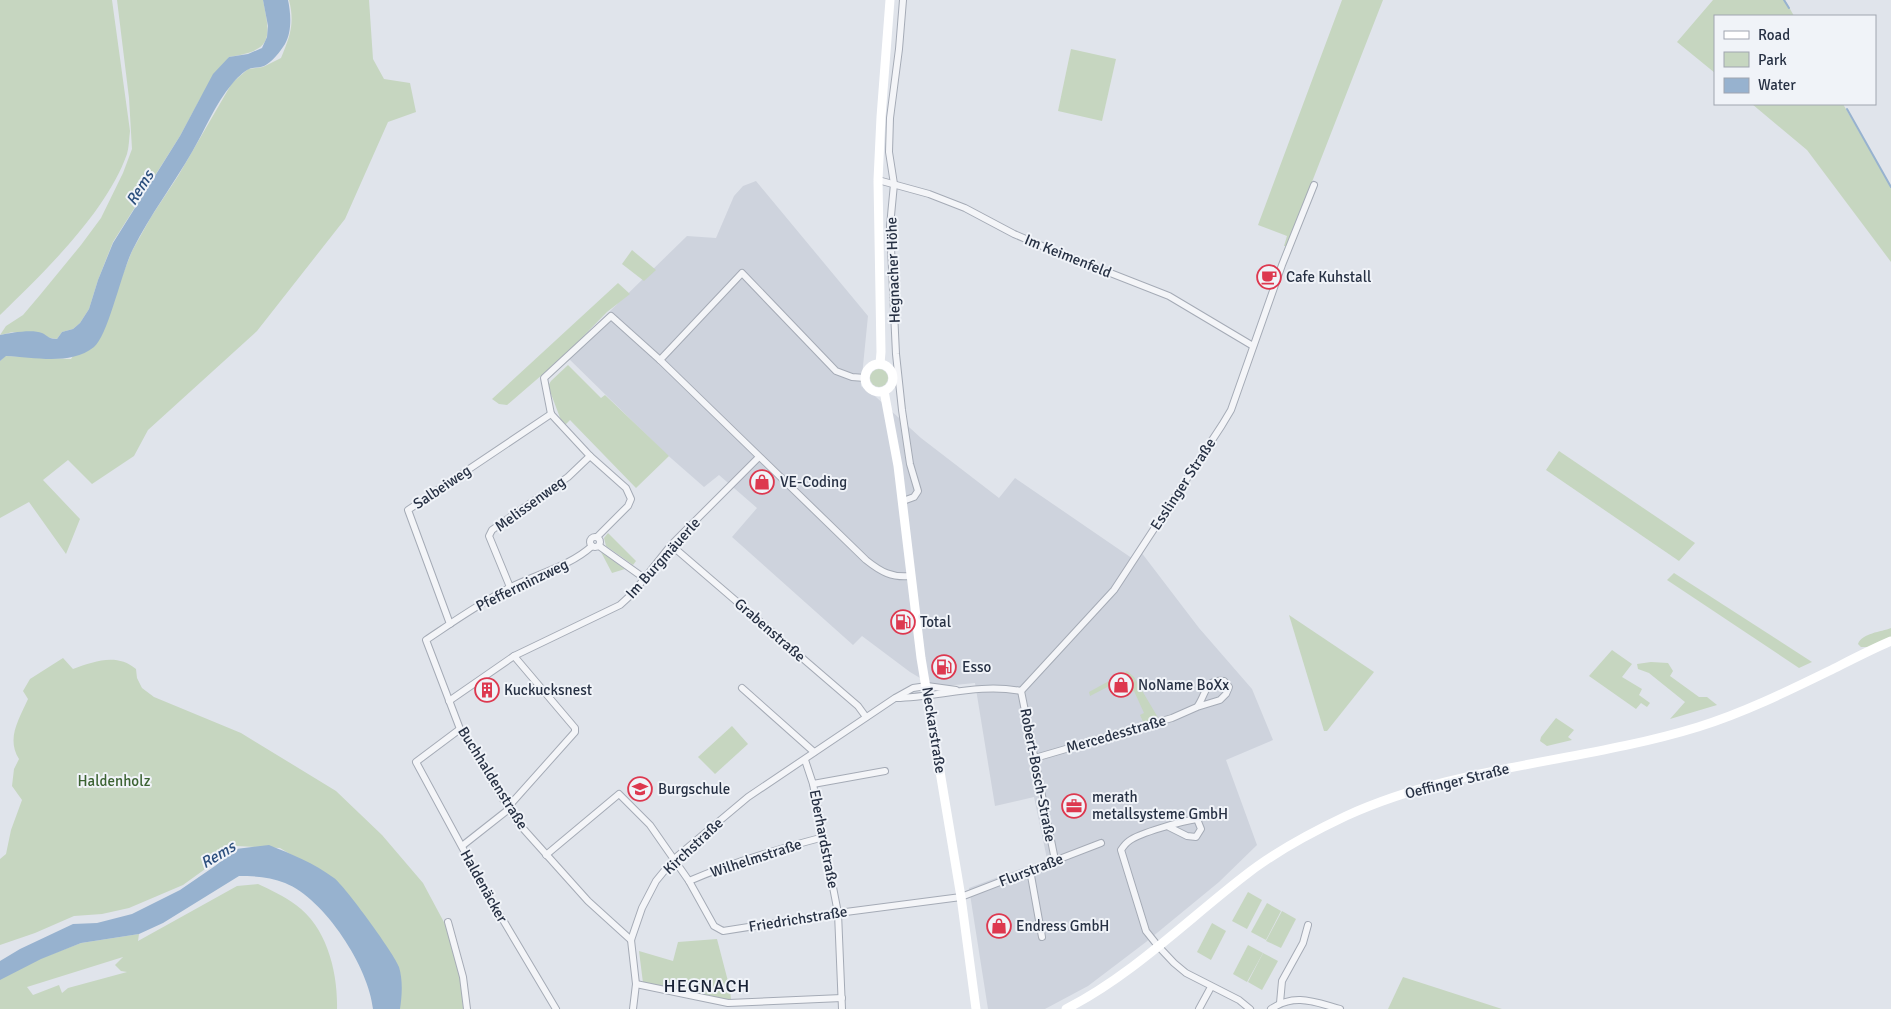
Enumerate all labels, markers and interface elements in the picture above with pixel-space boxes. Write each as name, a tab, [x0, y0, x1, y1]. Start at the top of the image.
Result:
legend	[1714, 15, 1876, 105]
text: Road	[1758, 26, 1790, 44]
text: Park	[1758, 51, 1787, 69]
text: Water	[1758, 76, 1796, 94]
water label: Rems	[122, 165, 159, 209]
street label: Hegnacher Höhe	[882, 216, 904, 324]
street label: Im Keimenfeld	[1022, 230, 1114, 282]
cafe icon: Cafe Kuhstall	[1256, 264, 1282, 290]
place label: Cafe Kuhstall	[1286, 268, 1371, 286]
street label: Esslinger Straße	[1147, 435, 1219, 533]
street label: Salbeiweg	[410, 461, 474, 513]
shop icon: VE-Coding	[749, 469, 775, 495]
street label: Melissenweg	[491, 472, 569, 536]
place label: VE-Coding	[780, 473, 847, 491]
street label: Im Burgmäuerle	[622, 514, 704, 602]
street label: Pfefferminzweg	[473, 555, 571, 615]
street label: Grabenstraße	[731, 594, 809, 666]
fuel station icon: Total	[890, 609, 916, 635]
place label: Total	[920, 613, 951, 631]
fuel station icon: Esso	[931, 654, 957, 680]
place label: Esso	[962, 658, 992, 676]
shop icon: NoName BoXx	[1108, 672, 1134, 698]
place label: NoName BoXx	[1138, 676, 1229, 694]
building icon: Kuckucksnest	[474, 677, 500, 703]
place label: Kuckucksnest	[504, 681, 592, 699]
street label: Neckarstraße	[918, 686, 950, 774]
street label: Robert-Bosch-Straße	[1016, 707, 1060, 843]
street label: Mercedesstraße	[1064, 711, 1168, 757]
street label: Buchhaldenstraße	[454, 723, 532, 833]
street label: Oeffinger Straße	[1403, 759, 1511, 803]
park label: Haldenholz	[77, 772, 151, 790]
school or university icon: Burgschule	[627, 776, 653, 802]
place label: Burgschule	[658, 780, 730, 798]
street label: Eberhardstraße	[806, 788, 842, 890]
place label: merath metallsysteme GmbH	[1092, 788, 1228, 823]
office icon: merath metallsysteme GmbH	[1061, 793, 1087, 819]
street label: Kirchstraße	[659, 814, 727, 878]
street label: Wilhelmstraße	[708, 835, 804, 881]
water label: Rems	[197, 836, 241, 873]
street label: Haldenäcker	[457, 846, 512, 926]
street label: Flurstraße	[996, 849, 1066, 891]
street label: Friedrichstraße	[747, 902, 849, 936]
shop icon: Endress GmbH	[986, 913, 1012, 939]
place label: Endress GmbH	[1016, 917, 1109, 935]
district label: HEGNACH	[664, 975, 750, 997]

